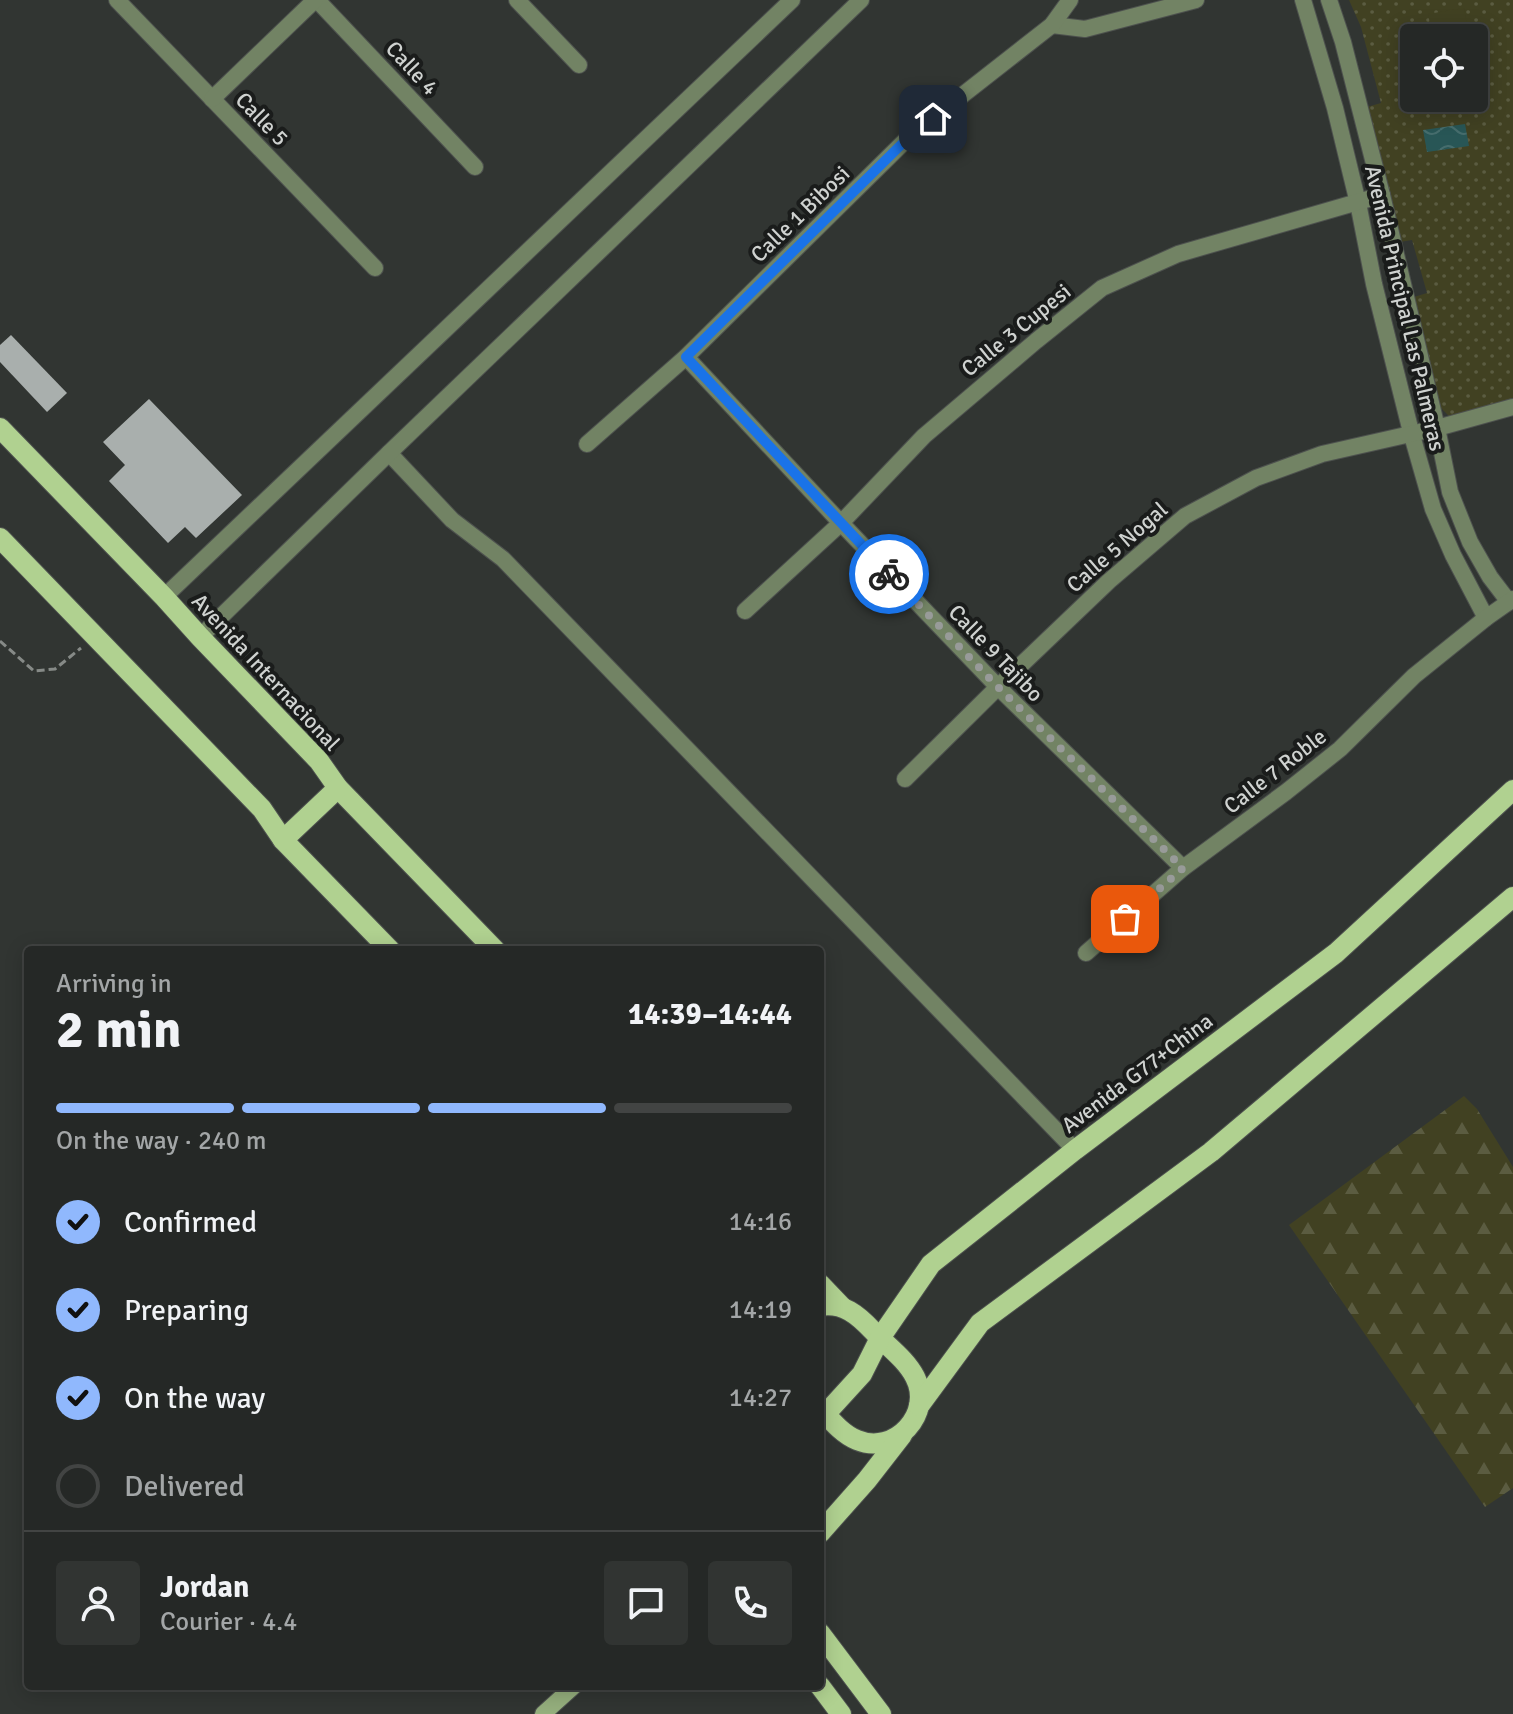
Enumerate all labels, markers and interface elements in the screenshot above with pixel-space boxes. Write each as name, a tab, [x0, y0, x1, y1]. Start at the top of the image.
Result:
map controls	[1400, 24, 1488, 112]
button: locate	[1400, 24, 1488, 112]
street label: Calle 4	[380, 35, 444, 101]
pin	[899, 85, 967, 153]
street label: Calle 5	[230, 86, 294, 152]
icon: home	[911, 97, 955, 141]
street label: Calle 1 Bibosi	[745, 160, 855, 268]
street label: Avenida Principal Las Palmeras	[1359, 162, 1451, 454]
street label: Calle 3 Cupesi	[956, 278, 1076, 382]
street label: Calle 5 Nogal	[1061, 496, 1173, 598]
courier	[849, 534, 929, 614]
icon: bike	[867, 552, 911, 596]
street label: Avenida Internacional	[186, 588, 346, 756]
street label: Calle 9 Tajibo	[943, 599, 1049, 707]
street label: Calle 7 Roble	[1218, 723, 1332, 819]
pin	[1091, 885, 1159, 953]
icon: bag	[1103, 897, 1147, 941]
text: Arriving in	[56, 968, 172, 1000]
text: 14:39–14:44	[628, 996, 792, 1033]
text: 2 min	[56, 998, 182, 1062]
street label: Avenida G77+China	[1056, 1007, 1218, 1139]
text: On the way · 240 m	[56, 1125, 266, 1157]
icon: check	[56, 1200, 100, 1244]
text: Confirmed	[124, 1204, 257, 1241]
text: 14:16	[729, 1206, 792, 1238]
icon: check	[56, 1288, 100, 1332]
text: Preparing	[124, 1292, 249, 1329]
text: 14:19	[729, 1294, 792, 1326]
icon: check	[56, 1376, 100, 1420]
text: On the way	[124, 1380, 265, 1417]
text: 14:27	[729, 1382, 792, 1414]
text: Delivered	[124, 1468, 245, 1505]
button: person	[56, 1561, 140, 1645]
button: chat	[604, 1561, 688, 1645]
button: phone	[708, 1561, 792, 1645]
text: Jordan	[160, 1569, 249, 1606]
text: Courier · 4.4	[160, 1606, 297, 1638]

